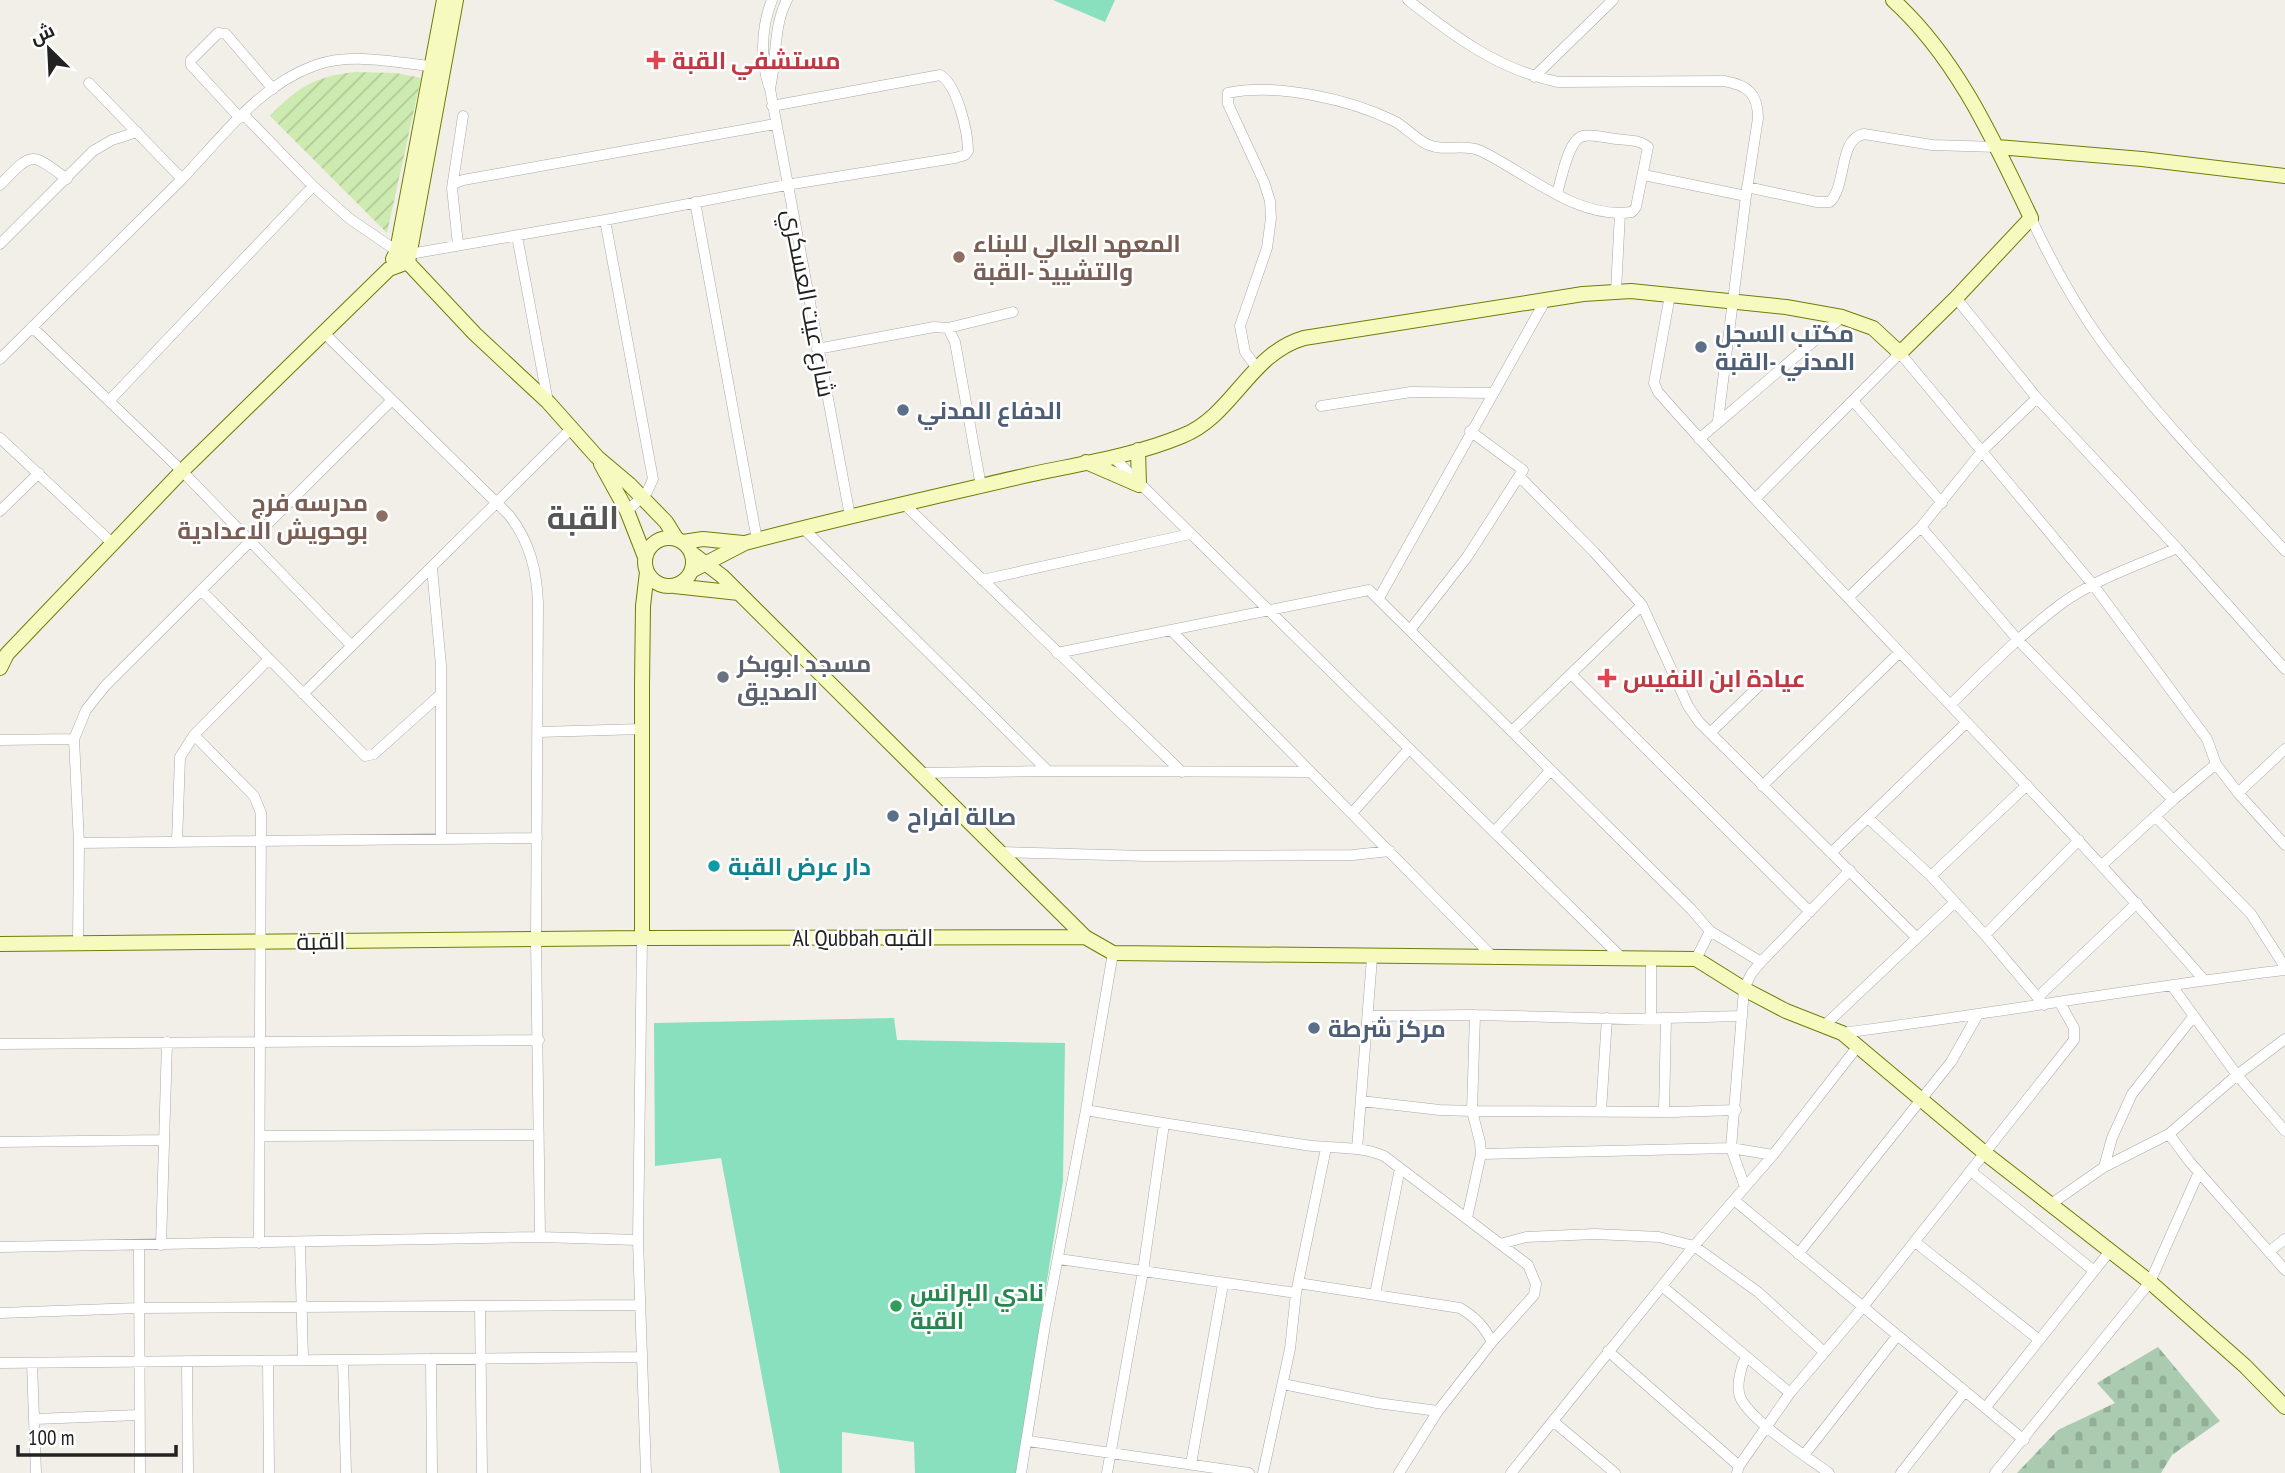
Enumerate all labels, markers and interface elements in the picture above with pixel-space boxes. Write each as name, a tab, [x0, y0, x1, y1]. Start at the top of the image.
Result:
north arrow	[14, 14, 84, 84]
text: ش	[26, 18, 58, 49]
place label: مستشفي القبة	[672, 45, 841, 80]
marker: مستشفي القبة	[646, 50, 666, 70]
street label: شارع عيت العسكري	[773, 206, 842, 400]
place label: المعهد العالي للبناء والتشييد -القبة	[973, 228, 1181, 287]
marker: المعهد العالي للبناء والتشييد -القبة	[951, 249, 967, 265]
place label: مكتب السجل المدني -القبة	[1715, 318, 1855, 381]
marker: مكتب السجل المدني -القبة	[1693, 339, 1709, 355]
place label: الدفاع المدني	[917, 395, 1062, 430]
marker: الدفاع المدني	[895, 402, 911, 418]
place label: مدرسه فرج بوحويش الاعدادية	[177, 487, 368, 546]
district label: القبة	[547, 496, 619, 538]
marker: مدرسه فرج بوحويش الاعدادية	[374, 508, 390, 524]
place label: مسجد ابوبكر الصديق	[736, 648, 871, 707]
place label: عيادة ابن النفيس	[1623, 663, 1806, 694]
marker: عيادة ابن النفيس	[1597, 668, 1617, 688]
marker: مسجد ابوبكر الصديق	[715, 669, 731, 685]
place label: صالة افراح	[907, 801, 1016, 833]
marker: صالة افراح	[885, 808, 901, 824]
place label: دار عرض القبة	[728, 851, 871, 882]
marker: دار عرض القبة	[706, 858, 722, 874]
street label: Al Qubbah القبه	[792, 922, 934, 953]
street label: القبة	[296, 925, 346, 957]
place label: مركز شرطة	[1328, 1013, 1446, 1044]
marker: مركز شرطة	[1306, 1020, 1322, 1036]
place label: نادي البرانس القبة	[910, 1277, 1044, 1336]
marker: نادي البرانس القبة	[888, 1298, 904, 1314]
scale bar	[18, 1414, 175, 1458]
text: 100 m	[28, 1424, 74, 1451]

